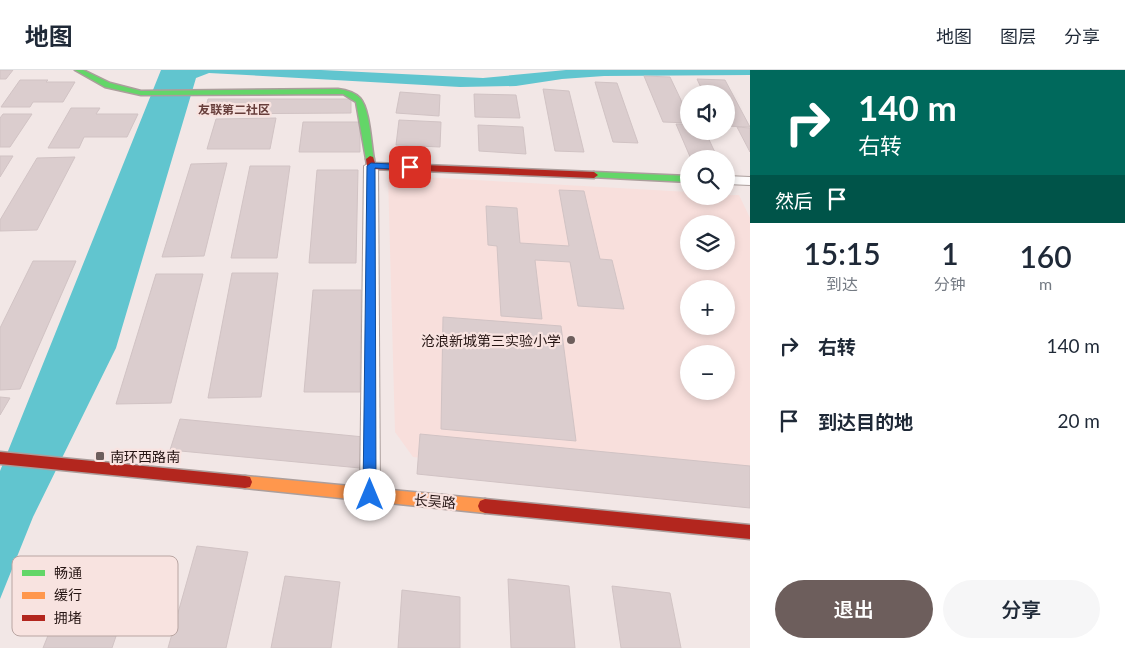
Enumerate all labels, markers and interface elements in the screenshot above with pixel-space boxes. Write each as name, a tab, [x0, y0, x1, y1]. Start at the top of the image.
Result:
text: 地图	[25, 21, 73, 50]
text: 地图	[936, 25, 972, 47]
text: 图层	[1000, 25, 1036, 47]
text: 分享	[1064, 25, 1100, 47]
map controls	[680, 85, 735, 400]
button: sound	[680, 85, 735, 140]
text: 140 m	[858, 86, 957, 128]
icon: right	[775, 90, 840, 155]
district label: 友联第二社区	[198, 102, 270, 117]
text: 右转	[858, 132, 902, 159]
pin	[389, 146, 431, 188]
button: search	[680, 150, 735, 205]
icon: arrive	[396, 153, 424, 181]
icon: arrive	[823, 185, 851, 213]
text: 然后	[775, 189, 813, 212]
button: layers	[680, 215, 735, 270]
text: 15:15	[803, 235, 881, 271]
text: 1	[941, 235, 959, 271]
text: 160	[1019, 238, 1072, 274]
text: 到达	[826, 274, 858, 293]
text: 分钟	[934, 274, 966, 293]
text: m	[1039, 274, 1052, 293]
button: +	[680, 280, 735, 335]
place label: 沧浪新城第三实验小学	[421, 332, 561, 349]
icon: right	[775, 332, 803, 360]
marker: 沧浪新城第三实验小学	[565, 334, 577, 346]
text: 140 m	[1046, 334, 1100, 357]
text: 右转	[818, 335, 856, 358]
button: −	[680, 345, 735, 400]
icon: arrive	[775, 407, 803, 435]
text: 20 m	[1057, 409, 1100, 432]
text: 到达目的地	[818, 410, 913, 433]
place label: 南环西路南	[110, 448, 180, 465]
marker: 南环西路南	[94, 450, 106, 462]
position arrow	[343, 468, 395, 520]
street label: 长吴路	[413, 491, 457, 511]
legend	[12, 556, 178, 636]
text: 畅通	[54, 564, 82, 581]
button: 退出	[775, 580, 933, 638]
button: 分享	[943, 580, 1100, 638]
text: 缓行	[54, 586, 82, 603]
text: 拥堵	[54, 609, 82, 626]

